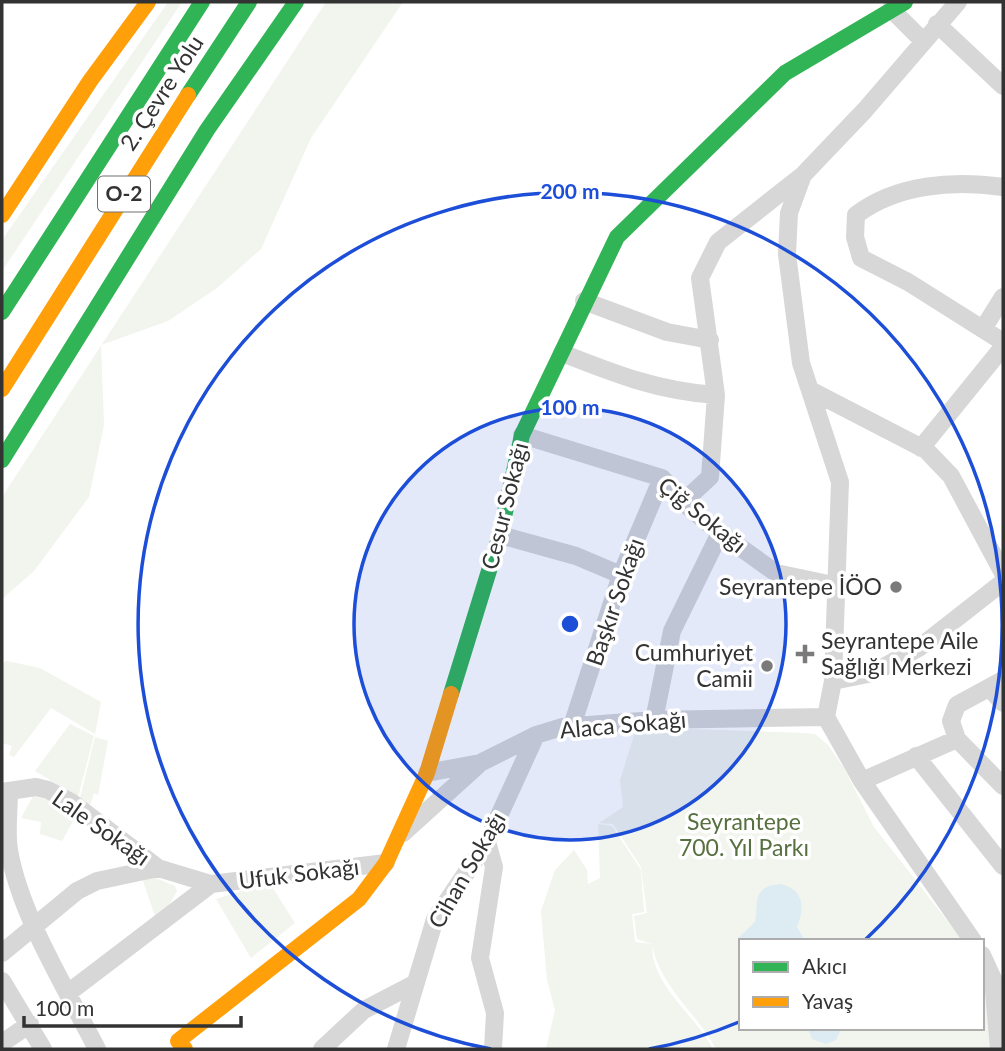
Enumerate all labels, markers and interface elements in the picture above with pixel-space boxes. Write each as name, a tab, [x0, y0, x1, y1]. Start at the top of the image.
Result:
street label: 2. Çevre Yolu	[114, 30, 209, 155]
road number: O-2	[98, 176, 150, 212]
text: 200 m	[540, 178, 600, 203]
text: 100 m	[540, 394, 600, 419]
street label: Cesur Sokağı	[475, 439, 533, 572]
street label: Çiğ Sokağı	[653, 470, 752, 558]
street label: Başkır Sokağı	[579, 534, 649, 669]
place label: Seyrantepe İÖO	[719, 572, 882, 600]
marker: Seyrantepe İÖO	[888, 579, 904, 595]
centre of rings	[558, 612, 582, 636]
place label: Seyrantepe Aile Sağlığı Merkezi	[821, 626, 979, 680]
place label: Cumhuriyet Camii	[635, 638, 754, 692]
marker: Seyrantepe Aile Sağlığı Merkezi	[795, 644, 815, 664]
marker: Cumhuriyet Camii	[759, 658, 775, 674]
street label: Alaca Sokağı	[559, 705, 687, 743]
street label: Lale Sokağı	[47, 783, 156, 871]
street label: Cihan Sokağı	[422, 806, 511, 933]
park label: Seyrantepe 700. Yıl Parkı	[679, 807, 809, 861]
street label: Ufuk Sokağı	[237, 852, 361, 894]
legend	[739, 939, 984, 1030]
text: Akıcı	[802, 953, 847, 978]
scale bar	[24, 984, 242, 1028]
text: Yavaş	[802, 988, 853, 1013]
text: 100 m	[35, 995, 94, 1020]

